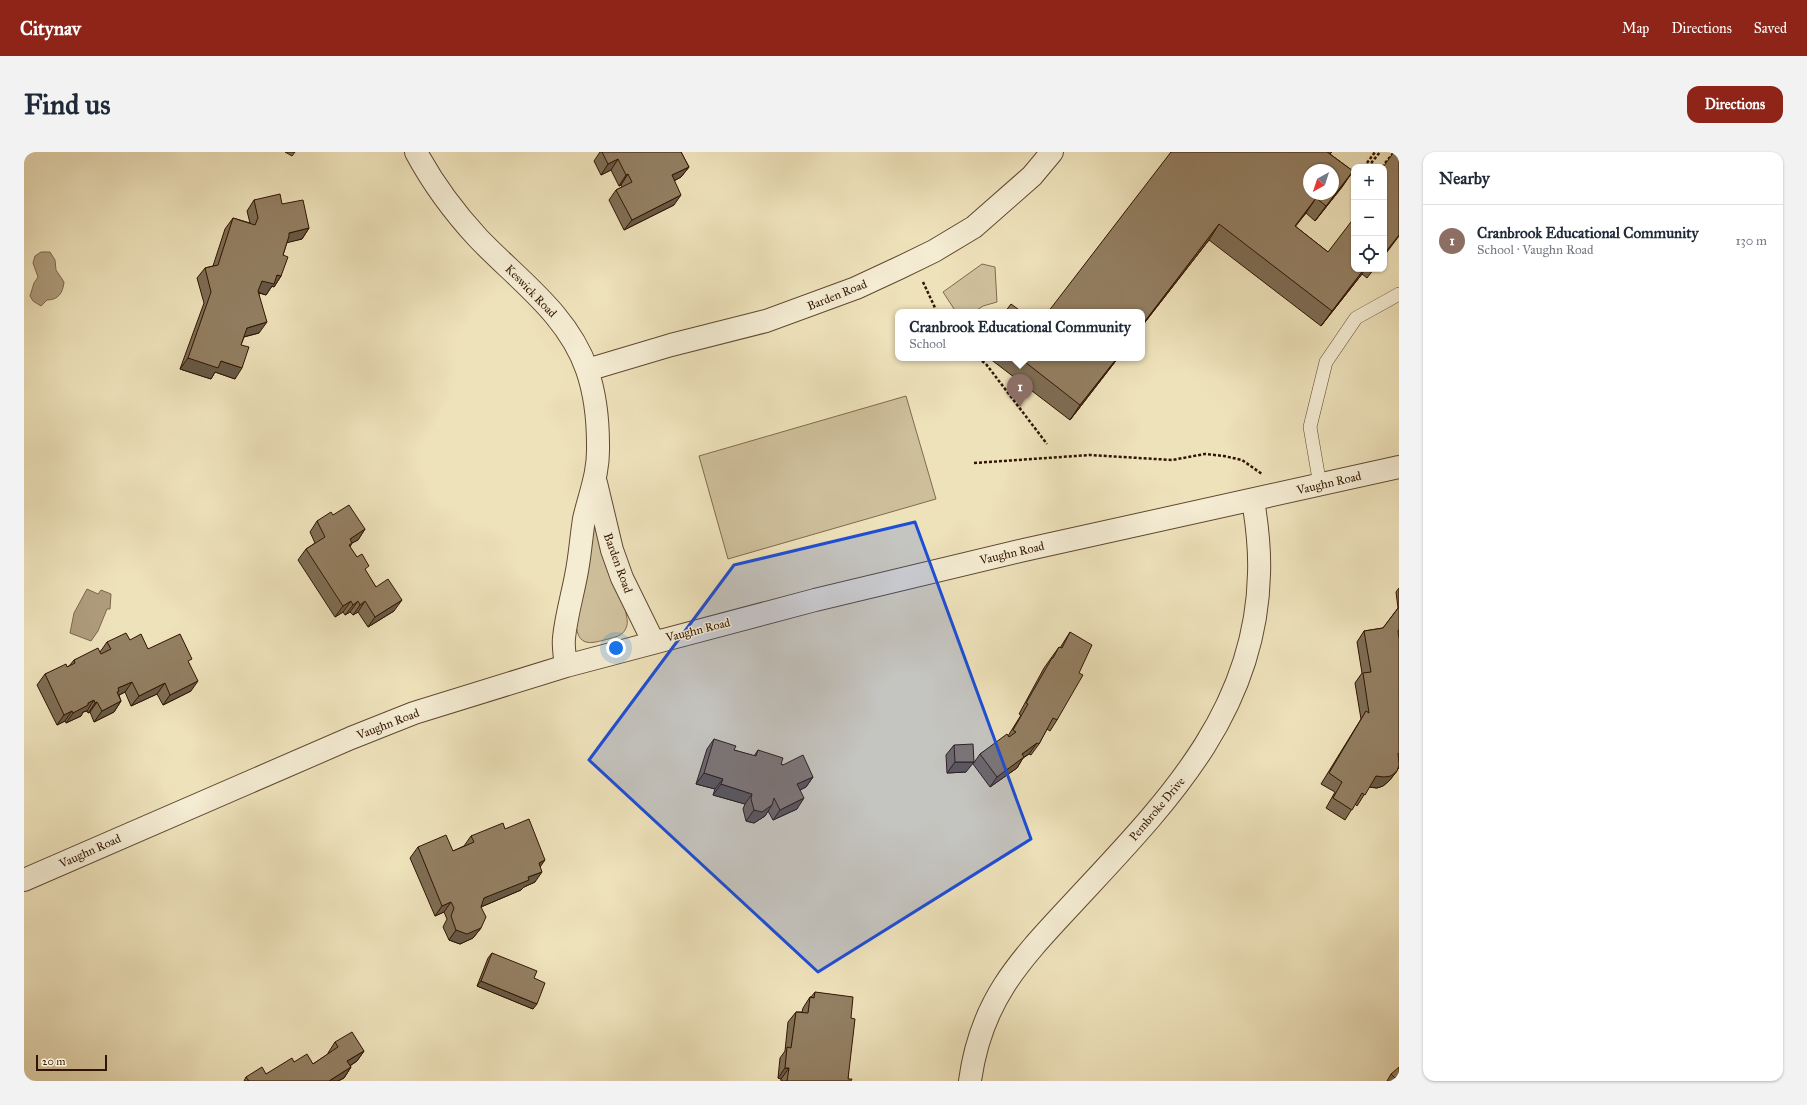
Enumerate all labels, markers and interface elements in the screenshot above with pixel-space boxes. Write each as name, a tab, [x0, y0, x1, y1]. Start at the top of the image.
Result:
text: Citynav	[20, 17, 81, 40]
text: Map	[1622, 20, 1649, 37]
text: Directions	[1671, 20, 1732, 37]
text: Saved	[1754, 20, 1787, 37]
button: Directions	[1687, 86, 1783, 123]
text: Find us	[24, 87, 110, 122]
north arrow	[1303, 164, 1339, 200]
map controls	[1351, 164, 1387, 272]
button: +	[1351, 164, 1387, 200]
text: Nearby	[1439, 168, 1490, 189]
button: −	[1351, 200, 1387, 236]
text: Cranbrook Educational Community	[1477, 224, 1699, 242]
text: 1	[1449, 233, 1455, 249]
text: 130 m	[1735, 233, 1767, 249]
button: locate	[1351, 236, 1387, 272]
text: School · Vaughn Road	[1477, 242, 1594, 258]
street label: Keswick Road	[502, 262, 560, 320]
street label: Barden Road	[805, 277, 869, 313]
popup	[895, 309, 1145, 361]
text: Cranbrook Educational Community	[909, 318, 1131, 336]
text: School	[909, 336, 946, 352]
pin: 1	[1007, 374, 1033, 407]
street label: Vaughn Road	[1294, 469, 1363, 498]
street label: Barden Road	[601, 531, 635, 595]
street label: Vaughn Road	[977, 539, 1046, 568]
street label: Vaughn Road	[663, 615, 732, 646]
your location	[606, 638, 626, 658]
street label: Vaughn Road	[354, 706, 422, 744]
street label: Pembroke Drive	[1126, 774, 1188, 844]
street label: Vaughn Road	[56, 831, 123, 872]
scale bar	[36, 1053, 107, 1072]
text: 20 m	[42, 1055, 65, 1068]

